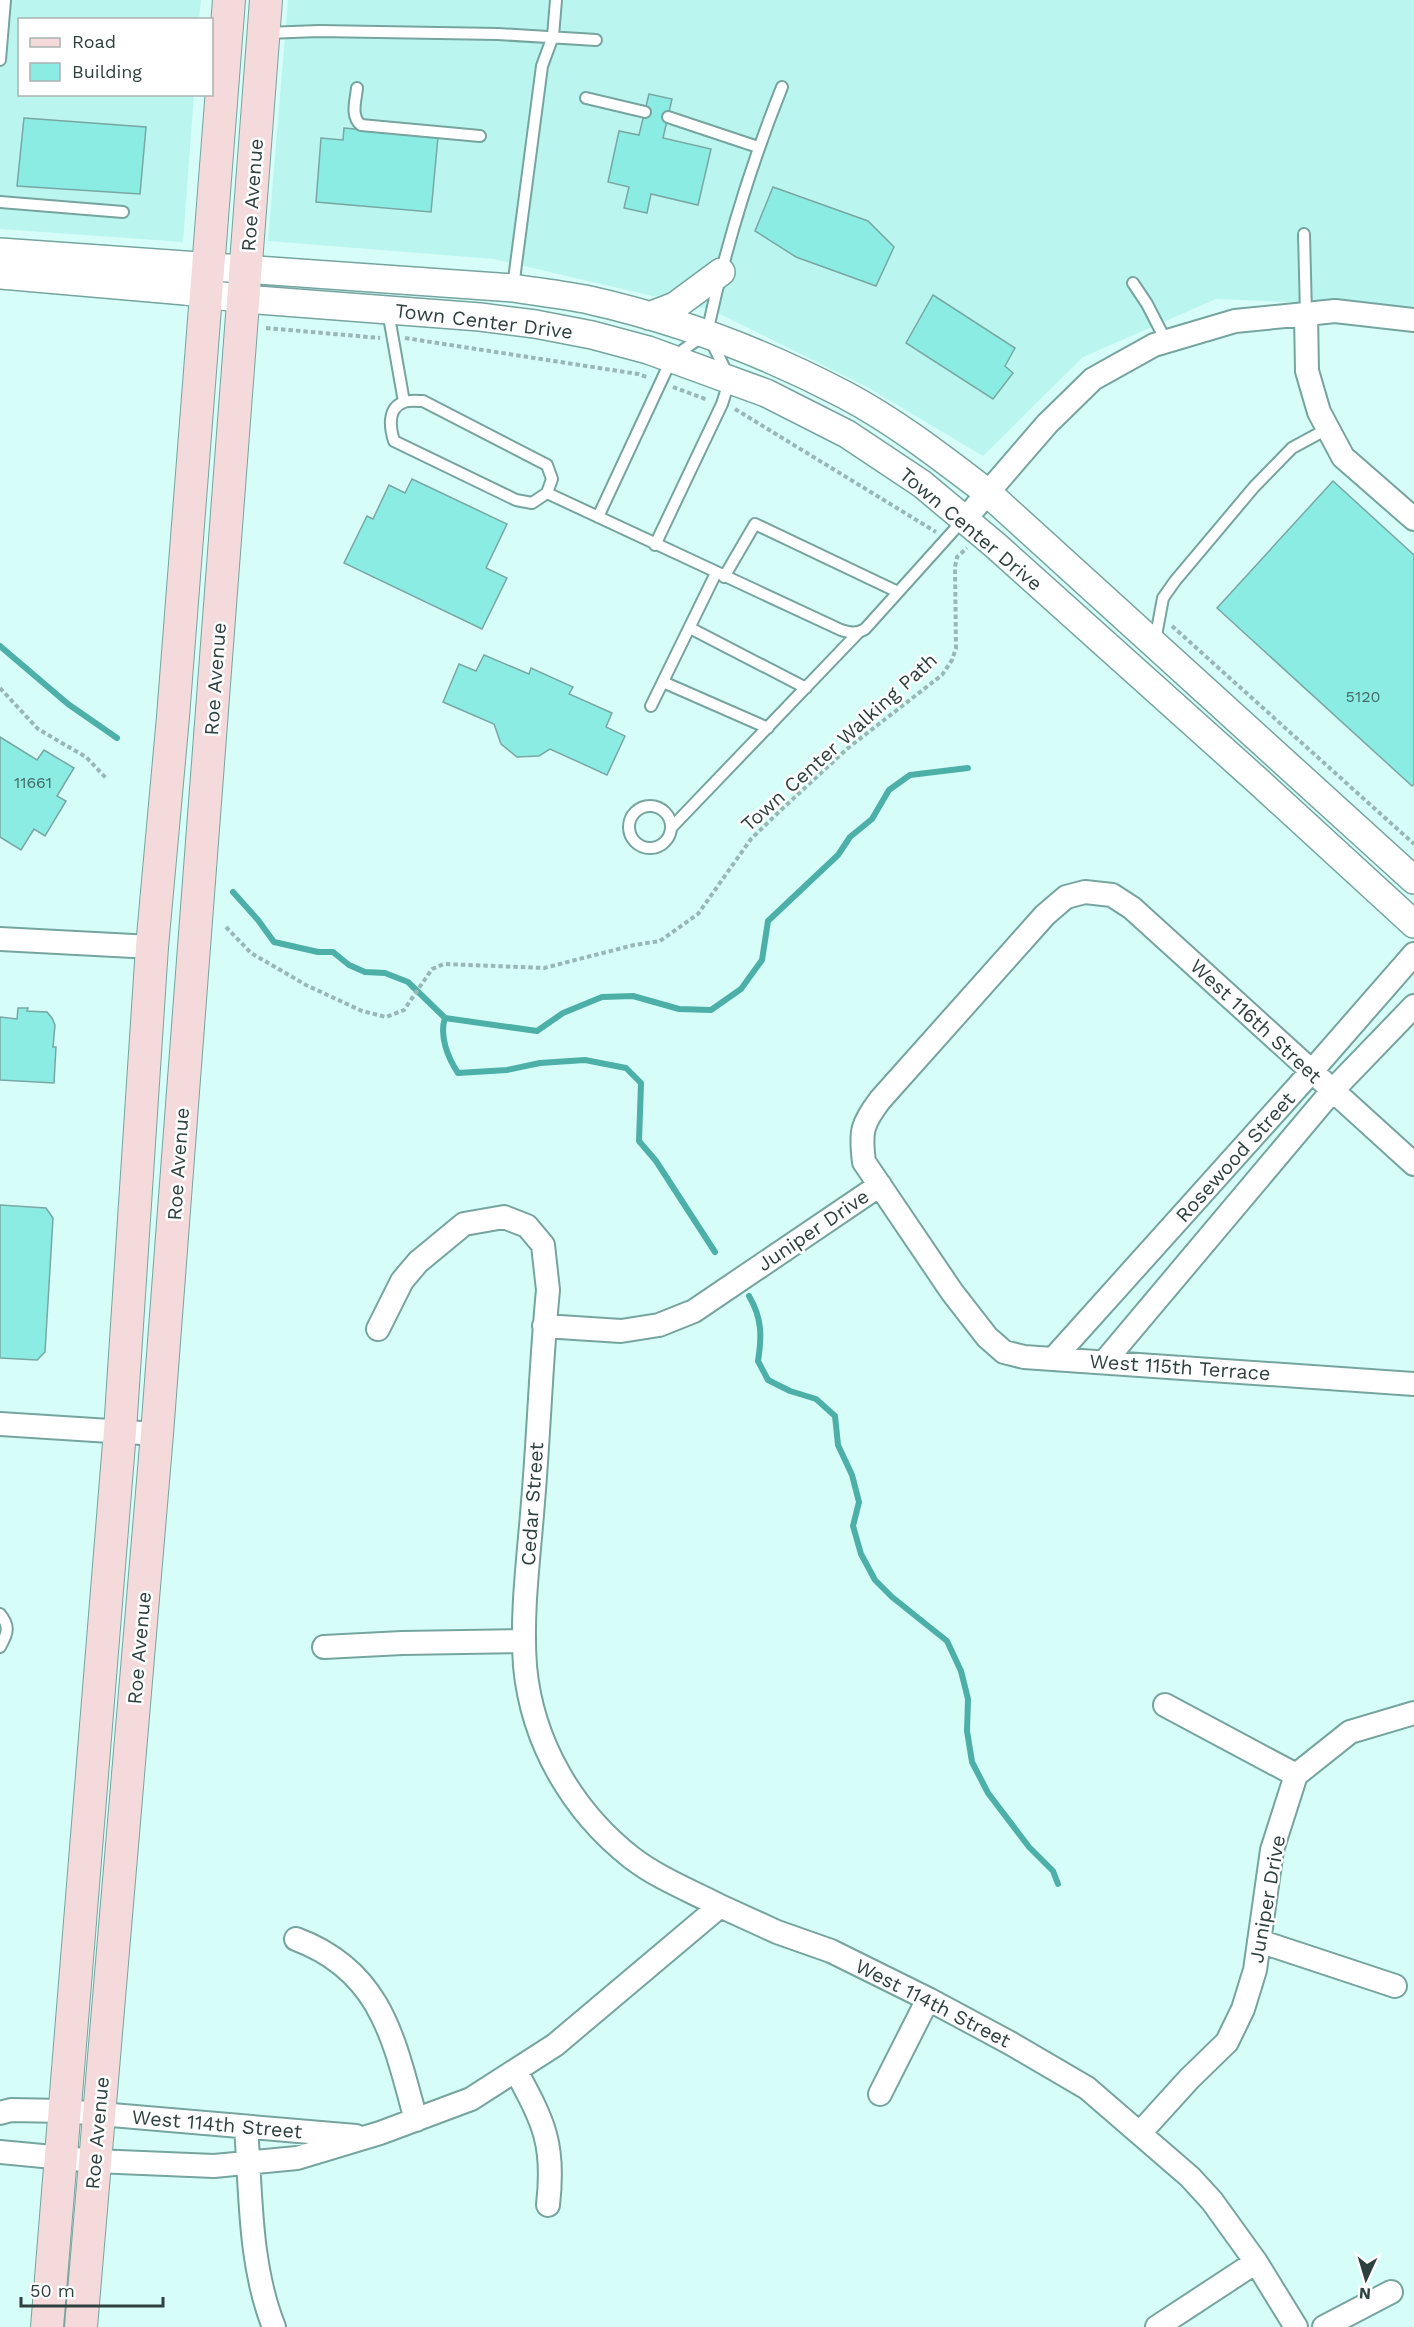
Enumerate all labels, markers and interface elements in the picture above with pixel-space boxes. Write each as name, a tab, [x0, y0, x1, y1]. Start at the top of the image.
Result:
legend	[18, 18, 213, 96]
text: Road	[72, 31, 116, 52]
text: Building	[72, 61, 142, 82]
street label: Roe Avenue	[236, 138, 268, 252]
street label: Town Center Drive	[394, 298, 574, 344]
street label: Town Center Drive	[895, 462, 1047, 596]
street label: Roe Avenue	[199, 622, 231, 736]
street label: Town Center Walking Path	[736, 648, 942, 836]
house number: 5120	[1346, 687, 1380, 706]
house number: 11661	[14, 773, 52, 792]
street label: West 116th Street	[1185, 954, 1327, 1088]
street label: Rosewood Street	[1170, 1087, 1300, 1227]
street label: Roe Avenue	[162, 1107, 194, 1221]
street label: Juniper Drive	[753, 1184, 873, 1276]
street label: West 115th Terrace	[1089, 1349, 1271, 1385]
street label: Cedar Street	[516, 1441, 548, 1567]
street label: Roe Avenue	[122, 1591, 156, 1705]
street label: Juniper Drive	[1244, 1833, 1290, 1965]
street label: West 114th Street	[851, 1953, 1015, 2053]
street label: Roe Avenue	[80, 2076, 114, 2190]
street label: West 114th Street	[131, 2105, 304, 2143]
north arrow	[1336, 2249, 1396, 2309]
scale bar	[21, 2270, 164, 2308]
text: 50 m	[30, 2280, 75, 2301]
text: N	[1358, 2284, 1372, 2303]

